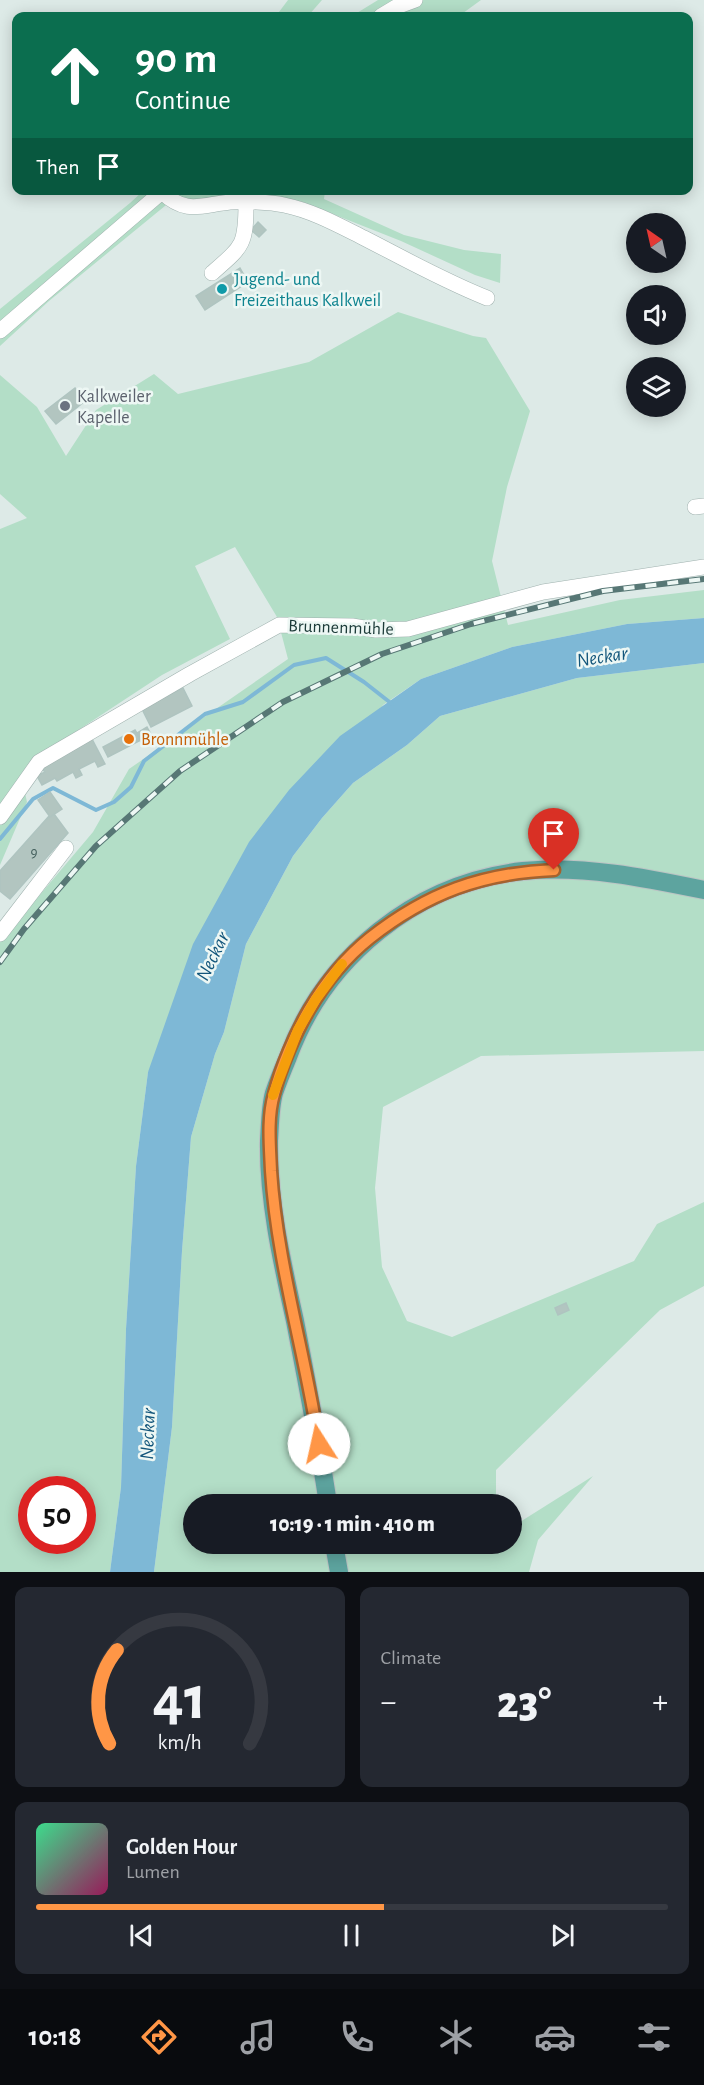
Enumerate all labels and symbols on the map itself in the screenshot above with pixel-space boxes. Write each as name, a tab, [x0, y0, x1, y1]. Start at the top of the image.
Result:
north arrow	[626, 213, 686, 273]
place label: Jugend- und Freizeithaus Kalkweil	[234, 271, 381, 310]
marker: Jugend- und Freizeithaus Kalkweil	[215, 282, 229, 296]
place label: Kalkweiler Kapelle	[77, 388, 151, 427]
marker: Kalkweiler Kapelle	[58, 399, 72, 413]
street label: Brunnenmühle	[288, 617, 394, 639]
water label: Neckar	[575, 643, 630, 671]
place label: Bronnmühle	[141, 731, 229, 749]
marker: Bronnmühle	[122, 732, 136, 746]
pin	[528, 808, 579, 870]
house number: 9	[30, 845, 38, 860]
water label: Neckar	[193, 929, 233, 984]
water label: Neckar	[137, 1408, 159, 1460]
position arrow	[287, 1412, 351, 1476]
speed limit sign: 50	[18, 1476, 96, 1554]

